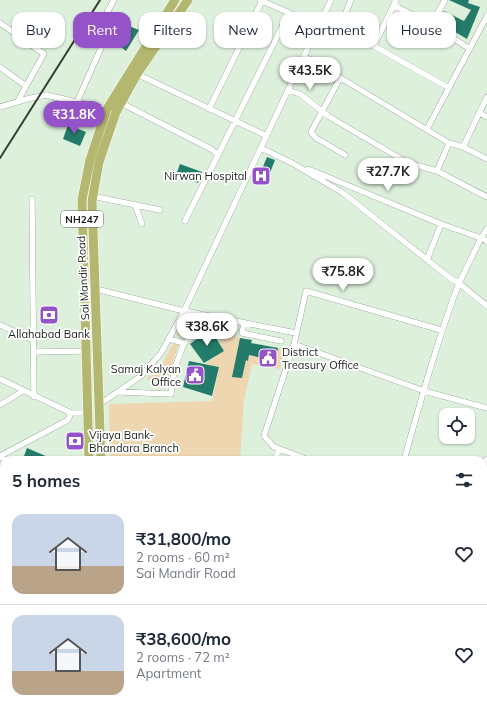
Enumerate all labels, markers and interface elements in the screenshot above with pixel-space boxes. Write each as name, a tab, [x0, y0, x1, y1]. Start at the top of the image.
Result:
chip: Buy	[12, 12, 65, 48]
chip: Rent	[73, 12, 131, 48]
chip: Filters	[139, 12, 206, 48]
chip: New	[214, 12, 272, 48]
chip: Apartment	[280, 12, 379, 48]
chip: House	[387, 12, 456, 48]
pin: ₹43.5K	[277, 57, 343, 91]
text: ₹43.5K	[288, 62, 332, 78]
pin: ₹31.8K	[41, 101, 107, 135]
text: ₹31.8K	[52, 106, 96, 122]
pin: ₹27.7K	[355, 158, 421, 192]
text: ₹27.7K	[366, 163, 410, 179]
hospital icon: Nirwan Hospital	[250, 165, 272, 187]
place label: Nirwan Hospital	[164, 169, 247, 183]
road number: NH247	[61, 211, 103, 227]
street label: Sai Mandir Road	[74, 235, 92, 321]
pin: ₹75.8K	[310, 258, 376, 292]
text: ₹75.8K	[321, 263, 365, 279]
bank icon: Allahabad Bank	[38, 304, 60, 326]
pin: ₹38.6K	[174, 313, 240, 347]
text: ₹38.6K	[185, 318, 229, 334]
place label: Allahabad Bank	[8, 327, 90, 341]
place label: District Treasury Office	[282, 345, 359, 372]
public building icon: District Treasury Office	[257, 347, 279, 369]
place label: Samaj Kalyan Office	[111, 362, 181, 389]
public building icon: Samaj Kalyan Office	[184, 364, 206, 386]
map controls	[439, 408, 475, 444]
button: locate	[439, 408, 475, 444]
place label: Vijaya Bank- Bhandara Branch	[89, 428, 179, 455]
bank icon: Vijaya Bank- Bhandara Branch	[64, 430, 86, 452]
icon: filters	[453, 469, 475, 491]
text: 5 homes	[12, 470, 80, 491]
text: ₹31,800/mo	[136, 528, 231, 549]
icon: home	[44, 530, 92, 578]
icon: heart	[453, 543, 475, 565]
text: 2 rooms · 60 m²	[136, 549, 230, 565]
text: Sai Mandir Road	[136, 565, 236, 581]
text: ₹38,600/mo	[136, 628, 231, 649]
icon: home	[44, 631, 92, 679]
icon: heart	[453, 644, 475, 666]
text: 2 rooms · 72 m²	[136, 649, 230, 665]
text: Apartment	[136, 665, 201, 681]

